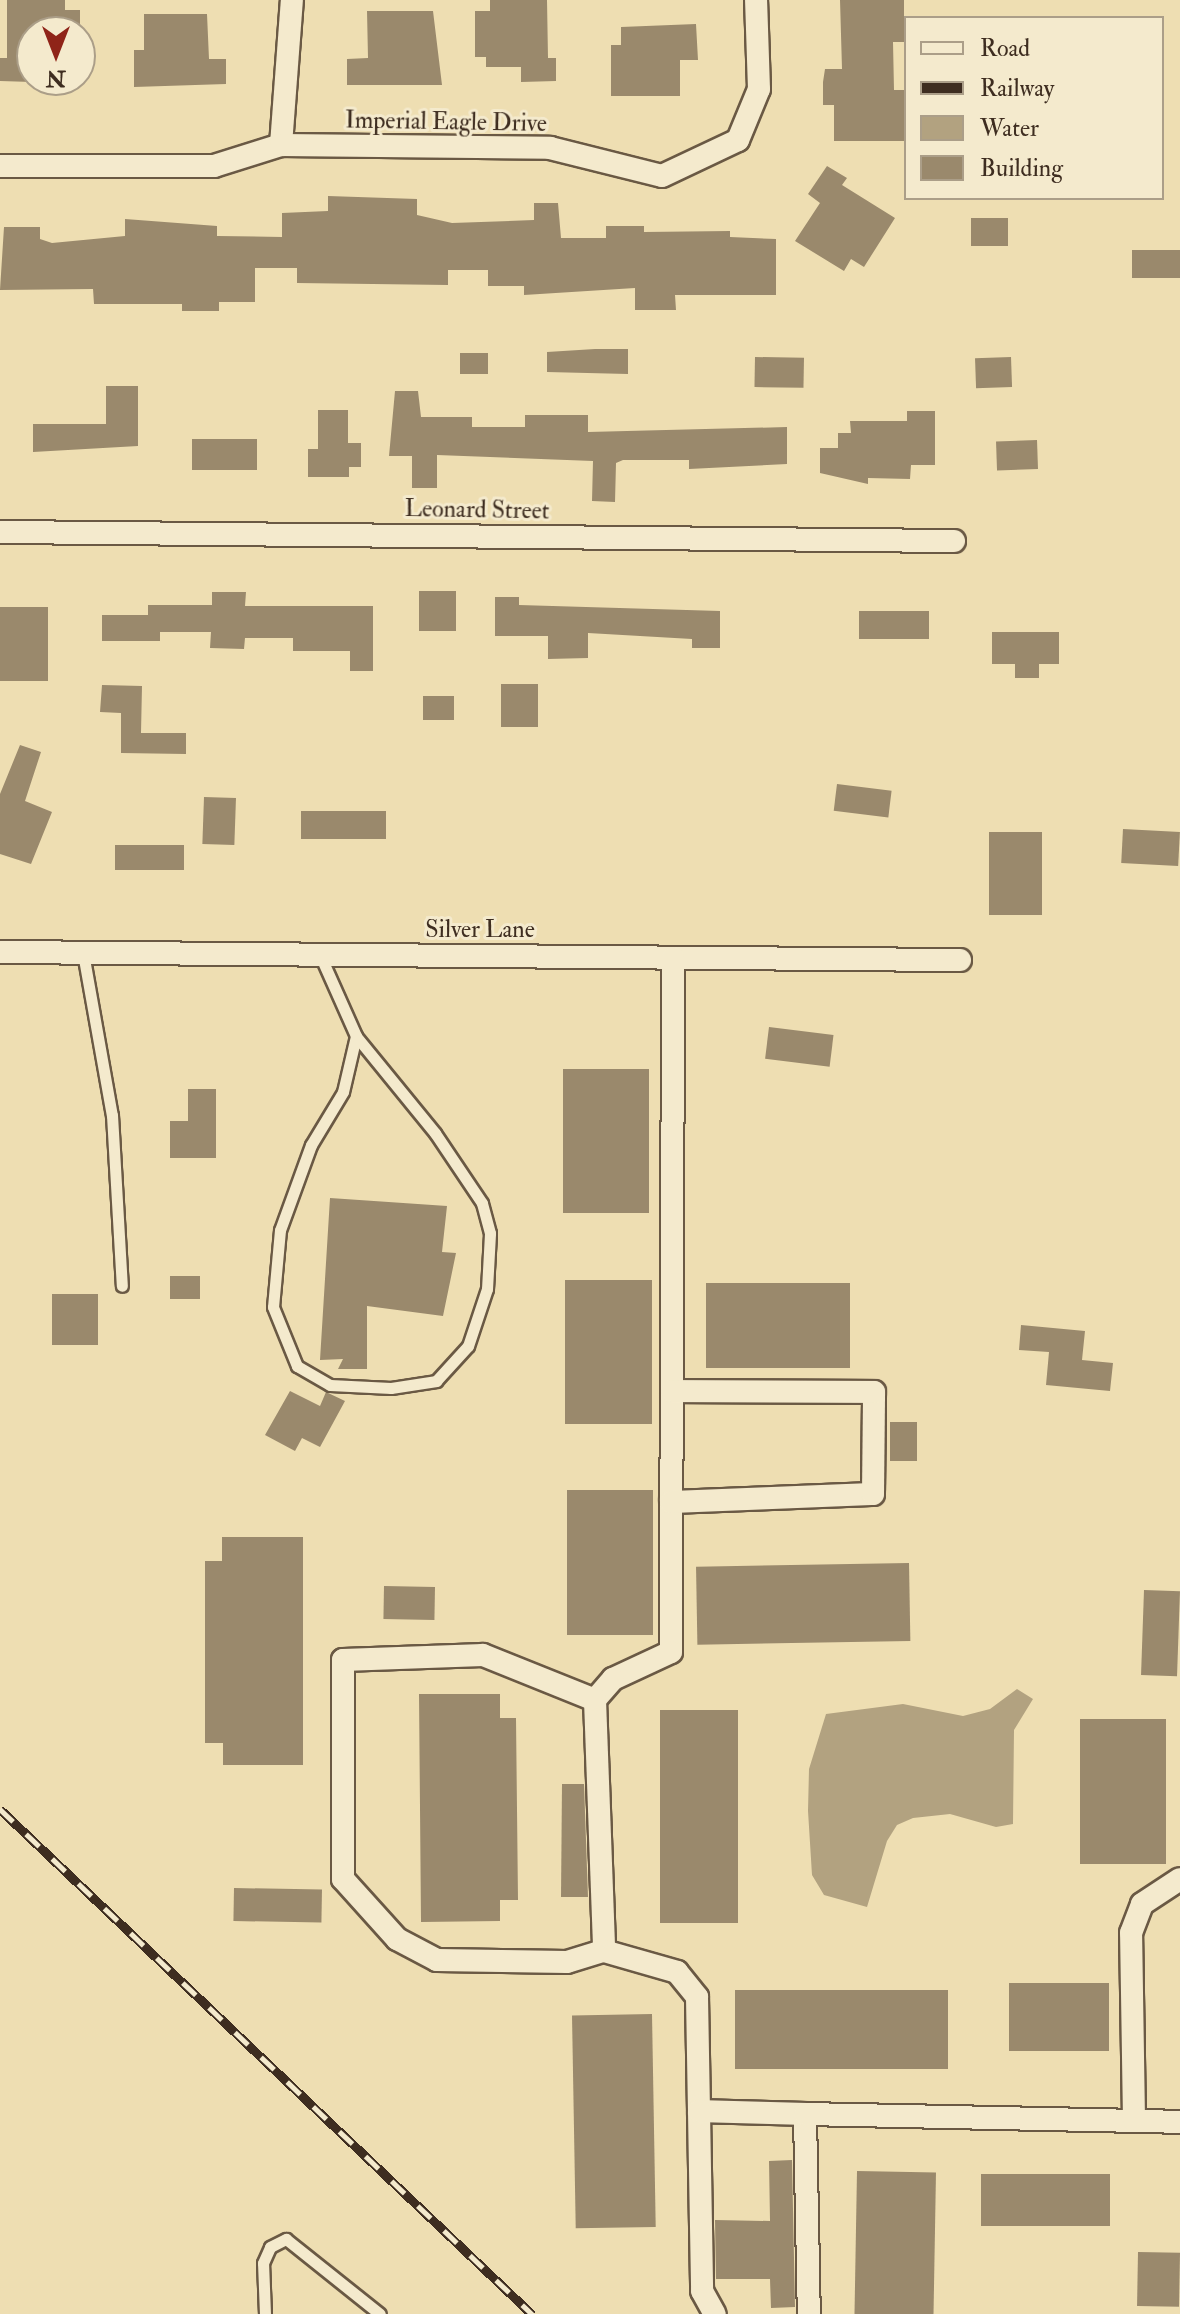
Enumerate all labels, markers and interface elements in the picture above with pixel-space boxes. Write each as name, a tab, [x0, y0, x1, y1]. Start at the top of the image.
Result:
north arrow	[16, 16, 96, 96]
legend	[904, 16, 1164, 200]
text: Road	[980, 33, 1030, 64]
text: N	[46, 64, 66, 92]
text: Railway	[980, 73, 1054, 104]
street label: Imperial Eagle Drive	[345, 106, 547, 138]
text: Water	[980, 113, 1039, 144]
text: Building	[980, 153, 1063, 184]
street label: Leonard Street	[404, 494, 550, 526]
street label: Silver Lane	[425, 916, 535, 944]

